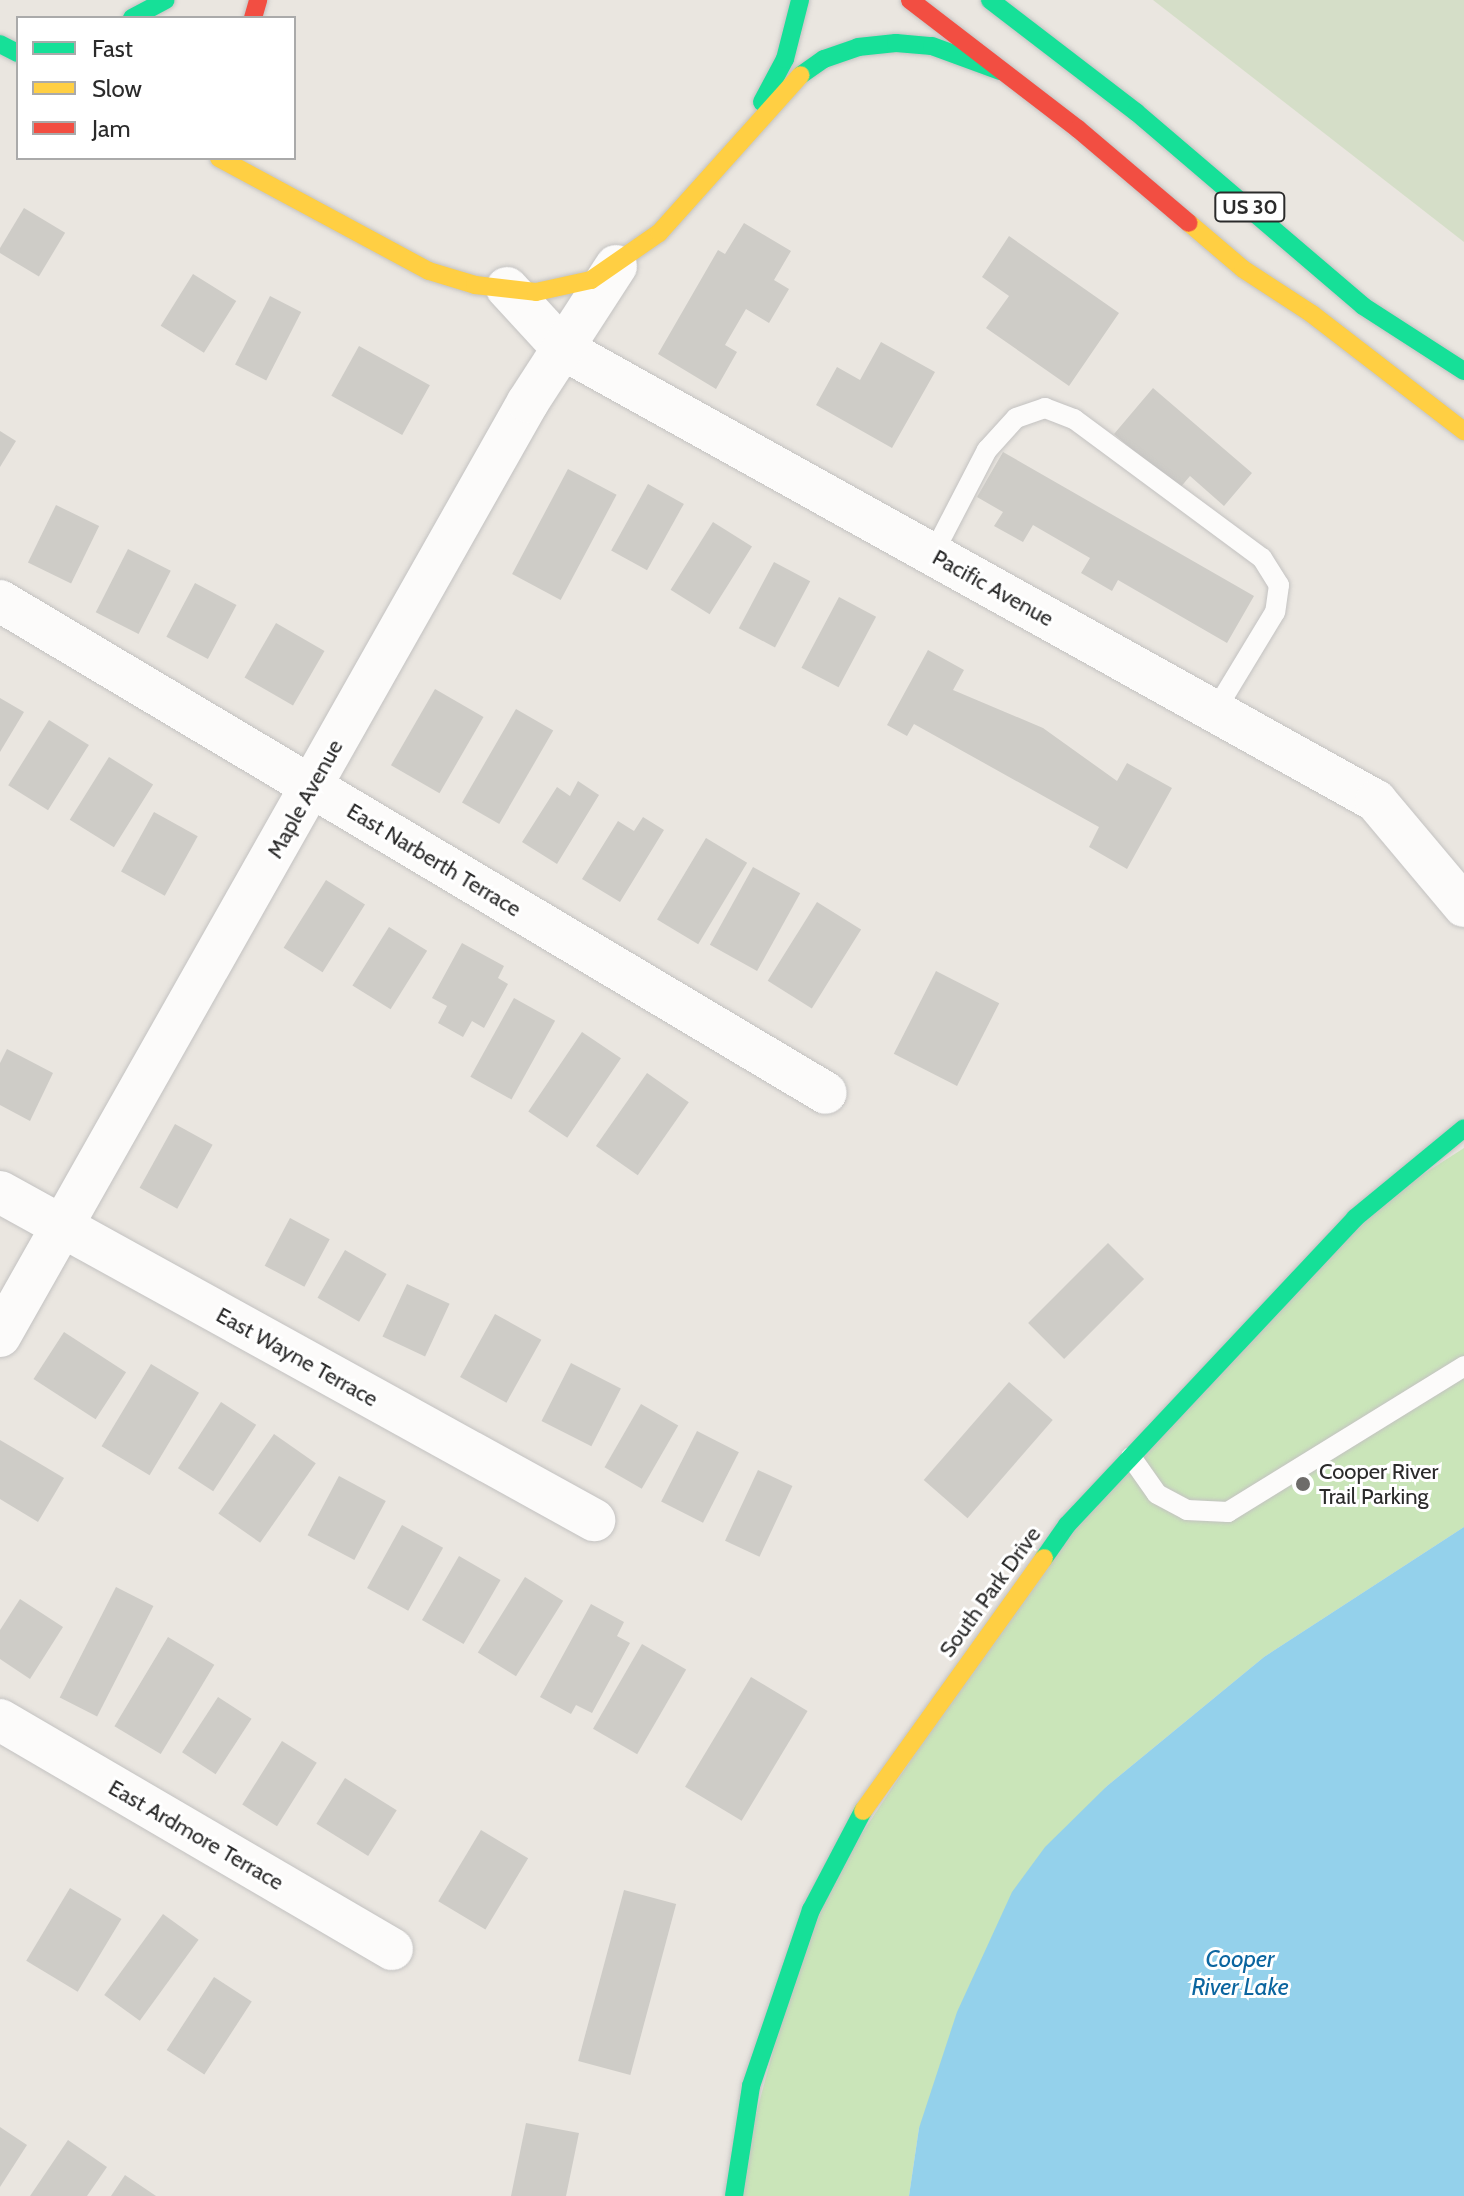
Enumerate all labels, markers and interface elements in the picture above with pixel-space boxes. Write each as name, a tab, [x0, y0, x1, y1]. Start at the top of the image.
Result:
legend	[16, 16, 296, 160]
text: Fast	[92, 34, 133, 63]
text: Slow	[92, 74, 142, 103]
text: Jam	[92, 114, 130, 143]
road number: US 30	[1214, 191, 1286, 223]
street label: Pacific Avenue	[928, 544, 1058, 632]
street label: Maple Avenue	[262, 735, 348, 863]
street label: East Narberth Terrace	[342, 798, 526, 922]
street label: East Wayne Terrace	[212, 1302, 382, 1412]
place label: Cooper River Trail Parking	[1319, 1458, 1438, 1510]
marker: Cooper River Trail Parking	[1294, 1475, 1312, 1493]
street label: South Park Drive	[934, 1522, 1046, 1662]
street label: East Ardmore Terrace	[104, 1774, 288, 1896]
water label: Cooper River Lake	[1191, 1945, 1289, 2001]

